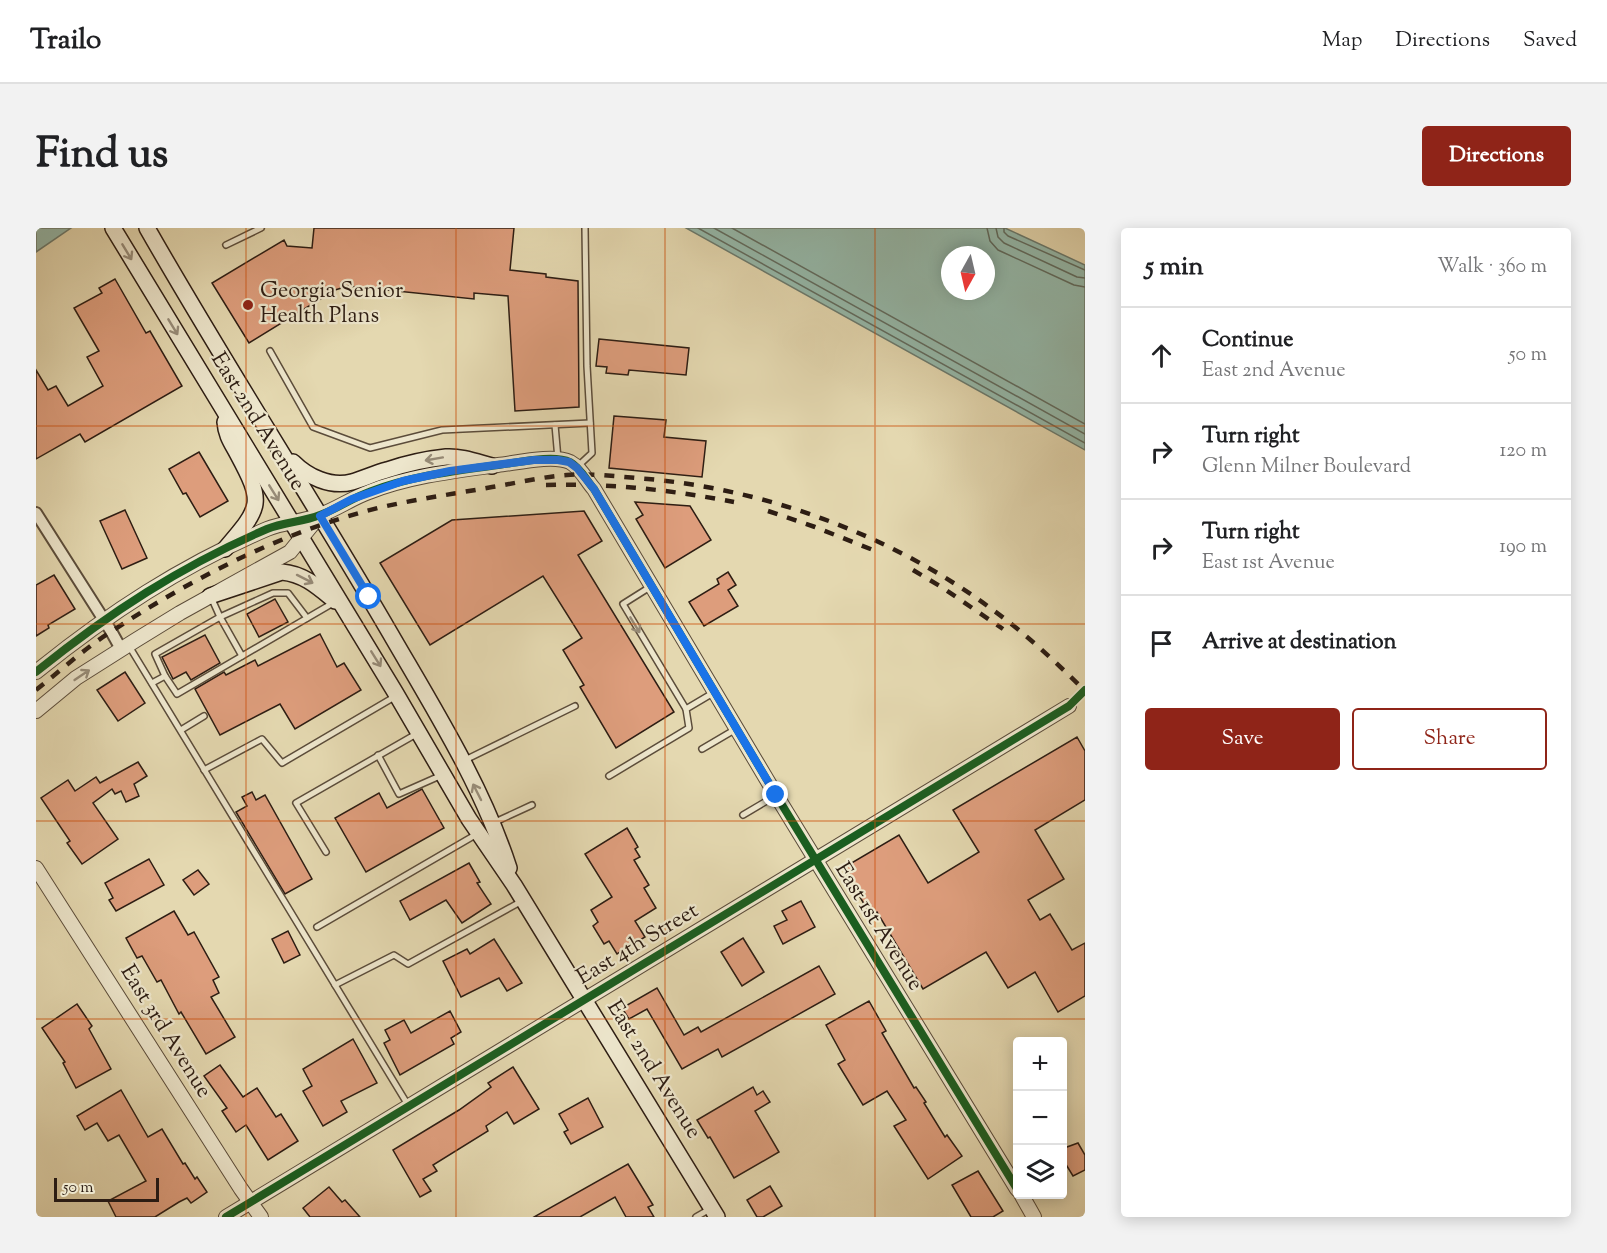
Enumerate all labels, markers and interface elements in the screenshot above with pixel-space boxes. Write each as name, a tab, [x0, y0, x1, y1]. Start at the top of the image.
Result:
text: Trailo	[30, 21, 101, 61]
text: Map	[1322, 26, 1362, 56]
text: Directions	[1395, 26, 1490, 56]
text: Saved	[1523, 26, 1577, 56]
text: Find us	[36, 126, 168, 186]
button: Directions	[1422, 126, 1571, 186]
one-way arrow	[122, 243, 134, 260]
north arrow	[941, 246, 995, 300]
text: 5 min	[1145, 249, 1204, 286]
text: Walk · 360 m	[1437, 253, 1547, 282]
place label: Georgia Senior Health Plans	[260, 276, 403, 333]
marker: Georgia Senior Health Plans	[241, 298, 255, 312]
one-way arrow	[167, 318, 179, 335]
text: Continue	[1202, 325, 1293, 357]
icon: ahead	[1145, 339, 1178, 372]
text: 50 m	[1509, 341, 1547, 370]
street label: East 2nd Avenue	[202, 347, 312, 497]
text: East 2nd Avenue	[1202, 357, 1346, 386]
text: Turn right	[1202, 421, 1299, 453]
icon: right	[1145, 435, 1178, 468]
text: 120 m	[1499, 437, 1547, 466]
text: Glenn Milner Boulevard	[1202, 453, 1411, 482]
one-way arrow	[425, 454, 445, 465]
one-way arrow	[269, 484, 281, 501]
text: Turn right	[1202, 517, 1299, 549]
icon: right	[1145, 531, 1178, 564]
text: 190 m	[1499, 533, 1547, 562]
text: East 1st Avenue	[1202, 549, 1335, 578]
one-way arrow	[296, 573, 313, 585]
route start	[355, 583, 381, 609]
one-way arrow	[630, 616, 642, 633]
icon: arrive	[1145, 627, 1178, 660]
text: Arrive at destination	[1202, 627, 1397, 659]
one-way arrow	[370, 650, 382, 667]
one-way arrow	[73, 669, 90, 681]
button: Save	[1145, 708, 1340, 770]
button: Share	[1352, 708, 1547, 770]
route end	[762, 781, 788, 807]
one-way arrow	[471, 784, 483, 801]
street label: East 1st Avenue	[826, 857, 930, 997]
street label: East 4th Street	[571, 896, 705, 994]
street label: East 3rd Avenue	[111, 959, 219, 1105]
street label: East 2nd Avenue	[598, 995, 708, 1145]
map controls	[1013, 1037, 1067, 1199]
button: +	[1013, 1037, 1067, 1091]
button: −	[1013, 1091, 1067, 1145]
button: layers	[1013, 1145, 1067, 1199]
scale bar	[54, 1175, 159, 1202]
text: 50 m	[63, 1177, 94, 1200]

